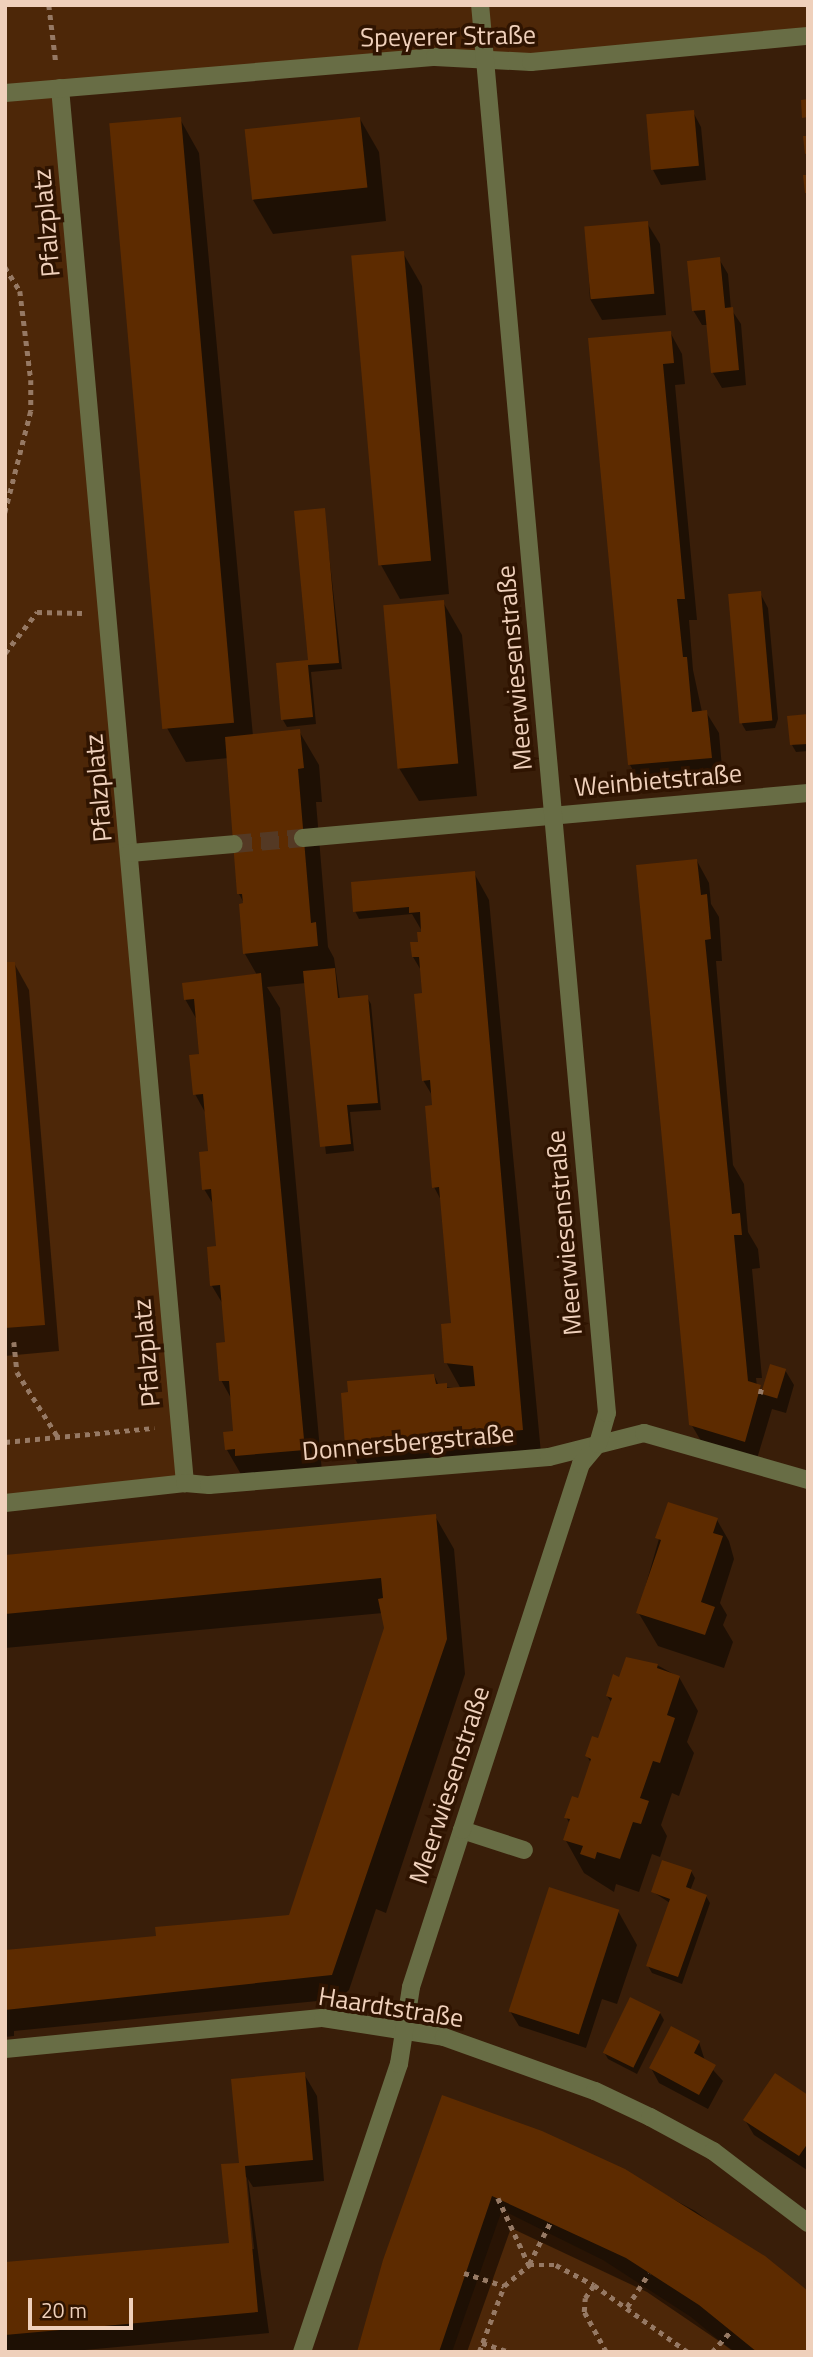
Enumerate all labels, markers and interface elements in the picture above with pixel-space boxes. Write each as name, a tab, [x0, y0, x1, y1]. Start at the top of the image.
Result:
street label: Speyerer Straße	[360, 19, 536, 53]
street label: Pfalzplatz	[26, 168, 66, 278]
street label: Meerwiesenstraße	[489, 564, 539, 772]
street label: Pfalzplatz	[78, 733, 118, 843]
street label: Weinbietstraße	[573, 757, 743, 803]
street label: Meerwiesenstraße	[539, 1129, 589, 1337]
street label: Pfalzplatz	[126, 1298, 166, 1408]
street label: Donnersbergstraße	[301, 1417, 515, 1467]
street label: Meerwiesenstraße	[402, 1682, 496, 1888]
street label: Haardtstraße	[316, 1980, 466, 2034]
scale bar	[32, 2284, 136, 2328]
text: 20 m	[41, 2294, 87, 2326]

